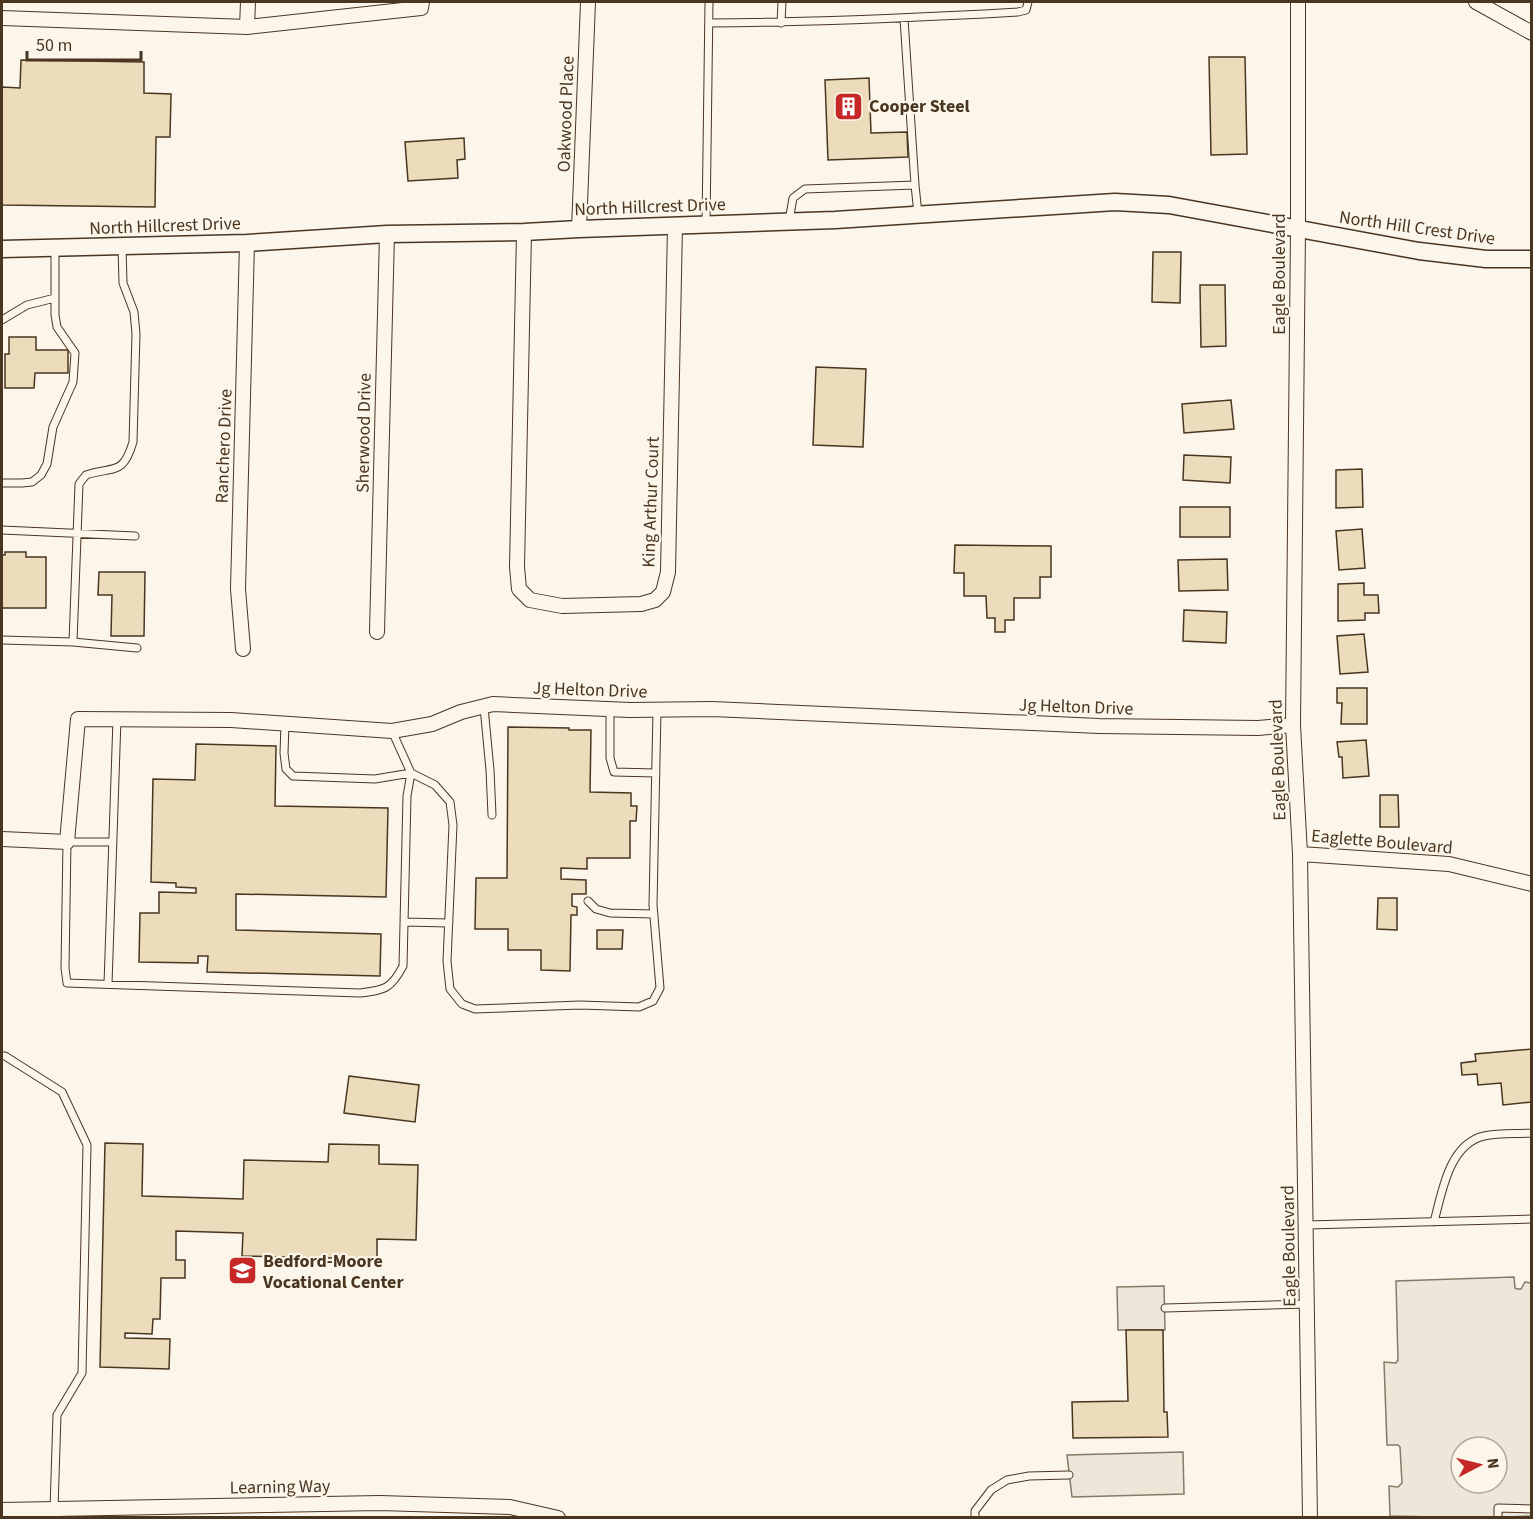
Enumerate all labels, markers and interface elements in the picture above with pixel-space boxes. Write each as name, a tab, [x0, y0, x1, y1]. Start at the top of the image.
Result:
scale bar	[27, 24, 141, 62]
text: 50 m	[36, 33, 72, 58]
street label: Oakwood Place	[551, 55, 581, 173]
building icon: Cooper Steel	[832, 90, 864, 122]
place label: Cooper Steel	[869, 94, 970, 119]
street label: North Hillcrest Drive	[574, 192, 726, 222]
street label: North Hill Crest Drive	[1337, 205, 1497, 251]
street label: North Hillcrest Drive	[89, 211, 241, 241]
street label: Eagle Boulevard	[1267, 213, 1292, 335]
street label: Sherwood Drive	[350, 373, 378, 493]
street label: Ranchero Drive	[210, 388, 238, 504]
street label: King Arthur Court	[636, 436, 666, 568]
street label: Jg Helton Drive	[532, 676, 648, 704]
street label: Jg Helton Drive	[1018, 693, 1134, 721]
street label: Eagle Boulevard	[1263, 699, 1293, 821]
street label: Eaglette Boulevard	[1310, 823, 1454, 861]
street label: Eagle Boulevard	[1275, 1185, 1303, 1307]
place label: Bedford-Moore Vocational Center	[262, 1249, 404, 1295]
school or university icon: Bedford-Moore Vocational Center	[226, 1255, 258, 1287]
north arrow	[1449, 1435, 1509, 1495]
text: N	[1481, 1457, 1504, 1470]
street label: Learning Way	[229, 1474, 331, 1500]

